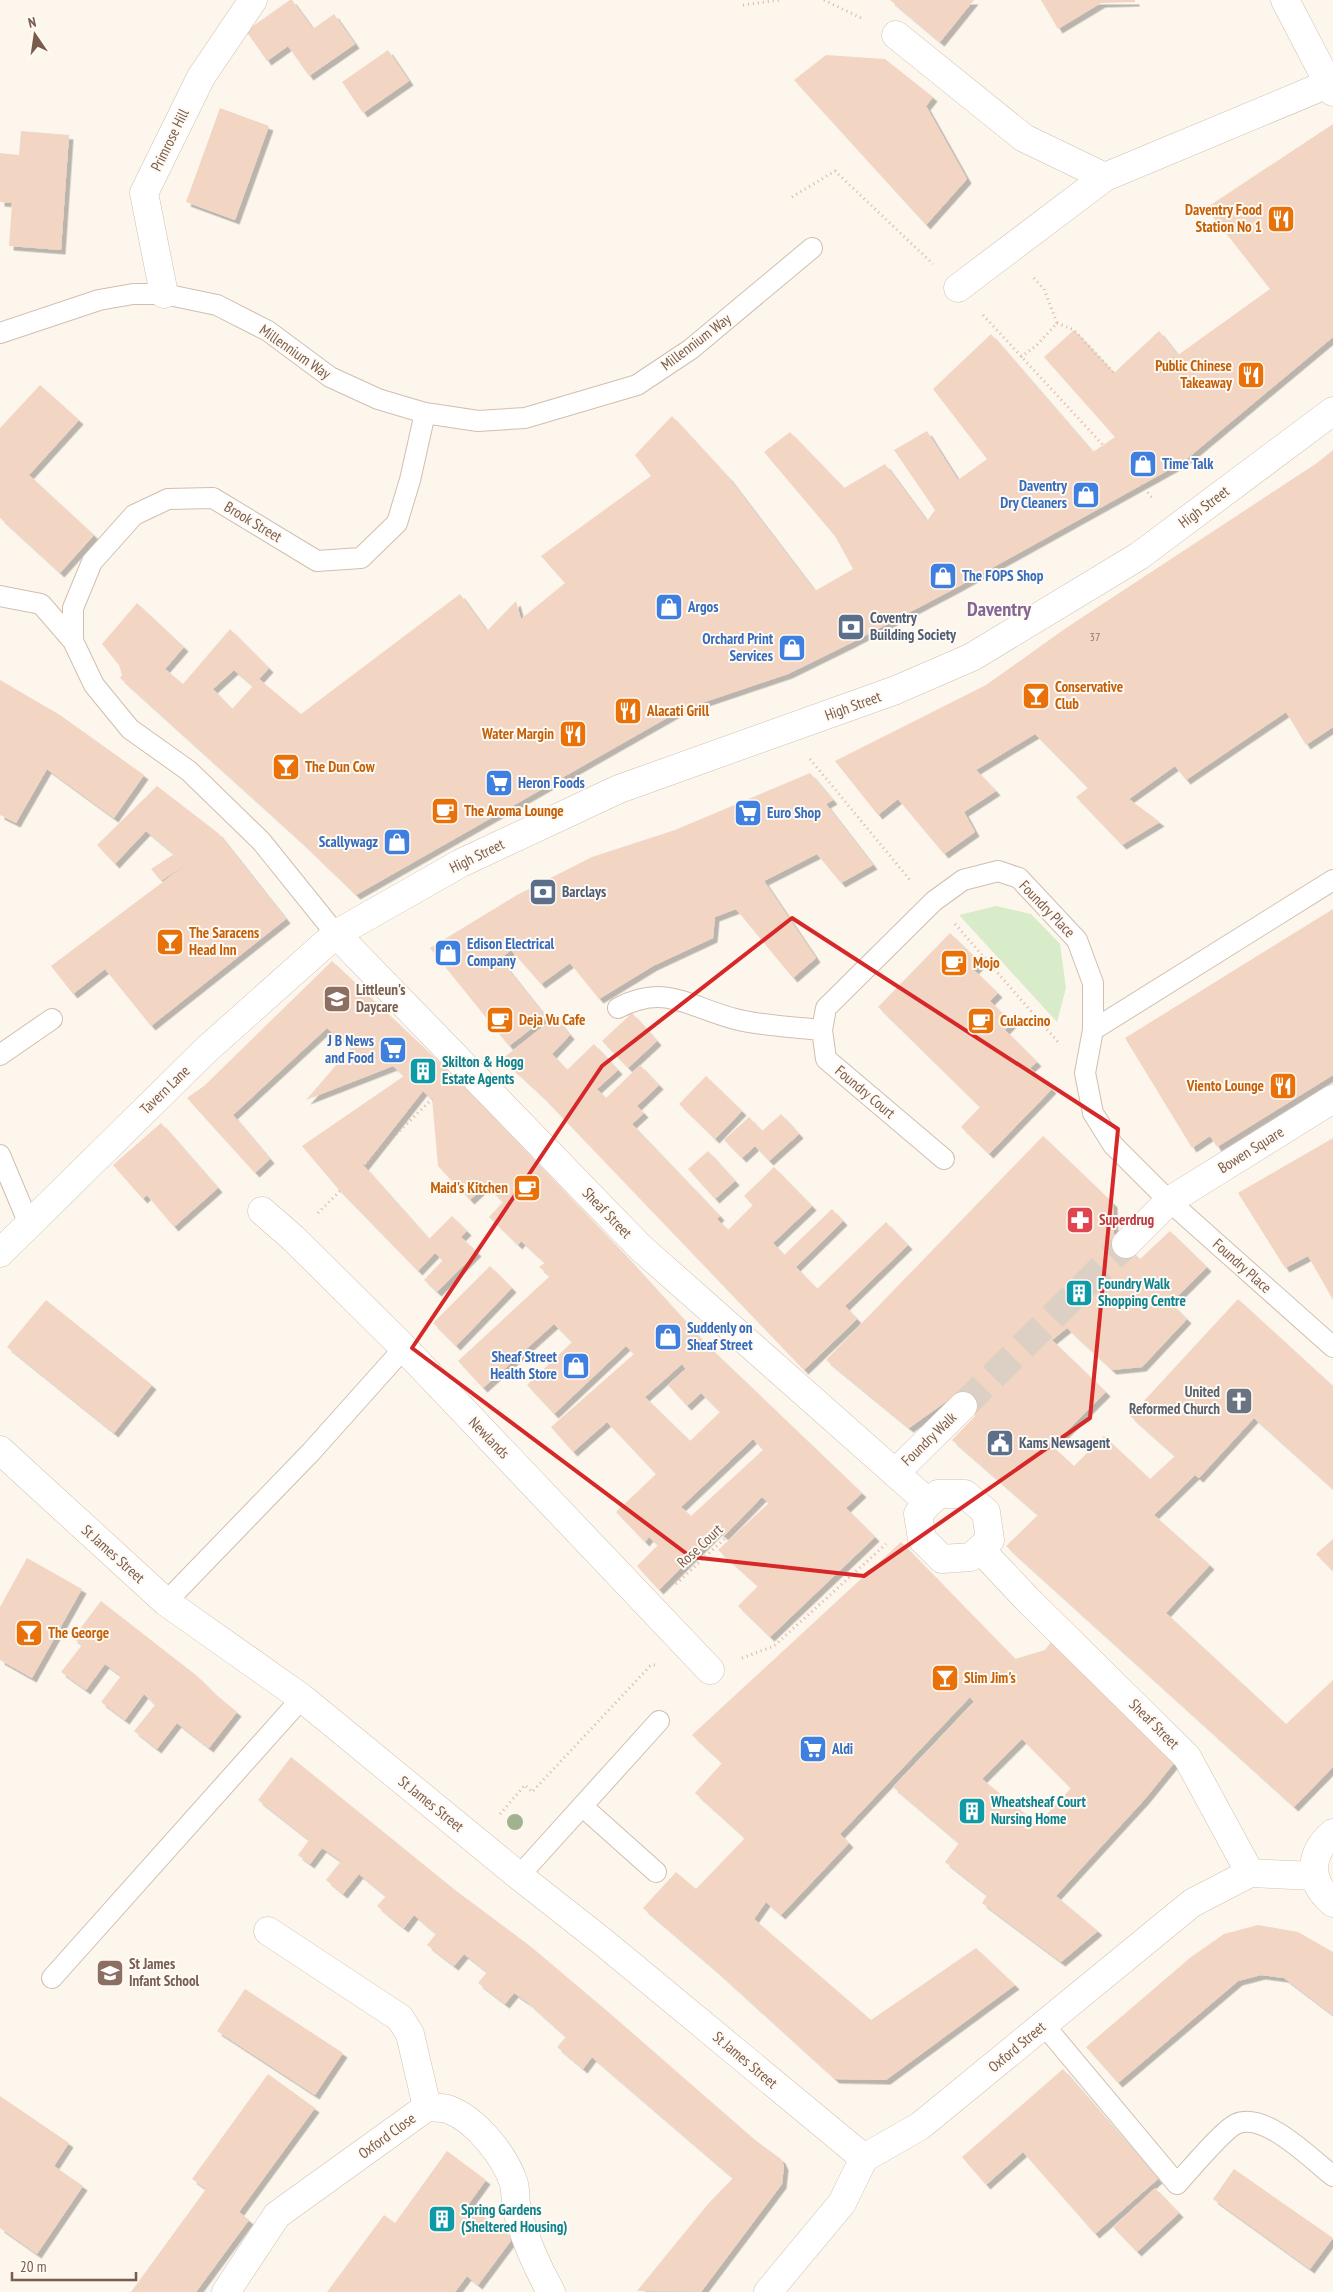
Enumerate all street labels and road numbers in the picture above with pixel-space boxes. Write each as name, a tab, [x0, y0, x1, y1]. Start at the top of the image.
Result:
street label: Primrose Hill	[146, 105, 193, 174]
street label: Millennium Way	[657, 309, 735, 374]
street label: Millennium Way	[256, 320, 335, 383]
street label: High Street	[1175, 481, 1233, 532]
street label: Brook Street	[221, 497, 286, 546]
street label: High Street	[822, 687, 884, 724]
street label: High Street	[446, 834, 507, 877]
street label: Foundry Place	[1015, 876, 1079, 941]
street label: Tavern Lane	[136, 1061, 194, 1118]
street label: Foundry Court	[831, 1061, 899, 1122]
street label: Bowen Square	[1214, 1122, 1287, 1177]
street label: Sheaf Street	[579, 1183, 636, 1242]
street label: Foundry Place	[1209, 1234, 1276, 1297]
street label: Foundry Walk	[897, 1408, 960, 1470]
street label: Newlands	[465, 1413, 514, 1462]
street label: St James Street	[78, 1520, 149, 1587]
street label: Rose Court	[673, 1520, 726, 1572]
street label: Sheaf Street	[1125, 1695, 1183, 1753]
street label: St James Street	[395, 1771, 468, 1836]
street label: Oxford Street	[984, 2017, 1049, 2076]
street label: St James Street	[709, 2027, 782, 2092]
street label: Oxford Close	[354, 2108, 419, 2163]

